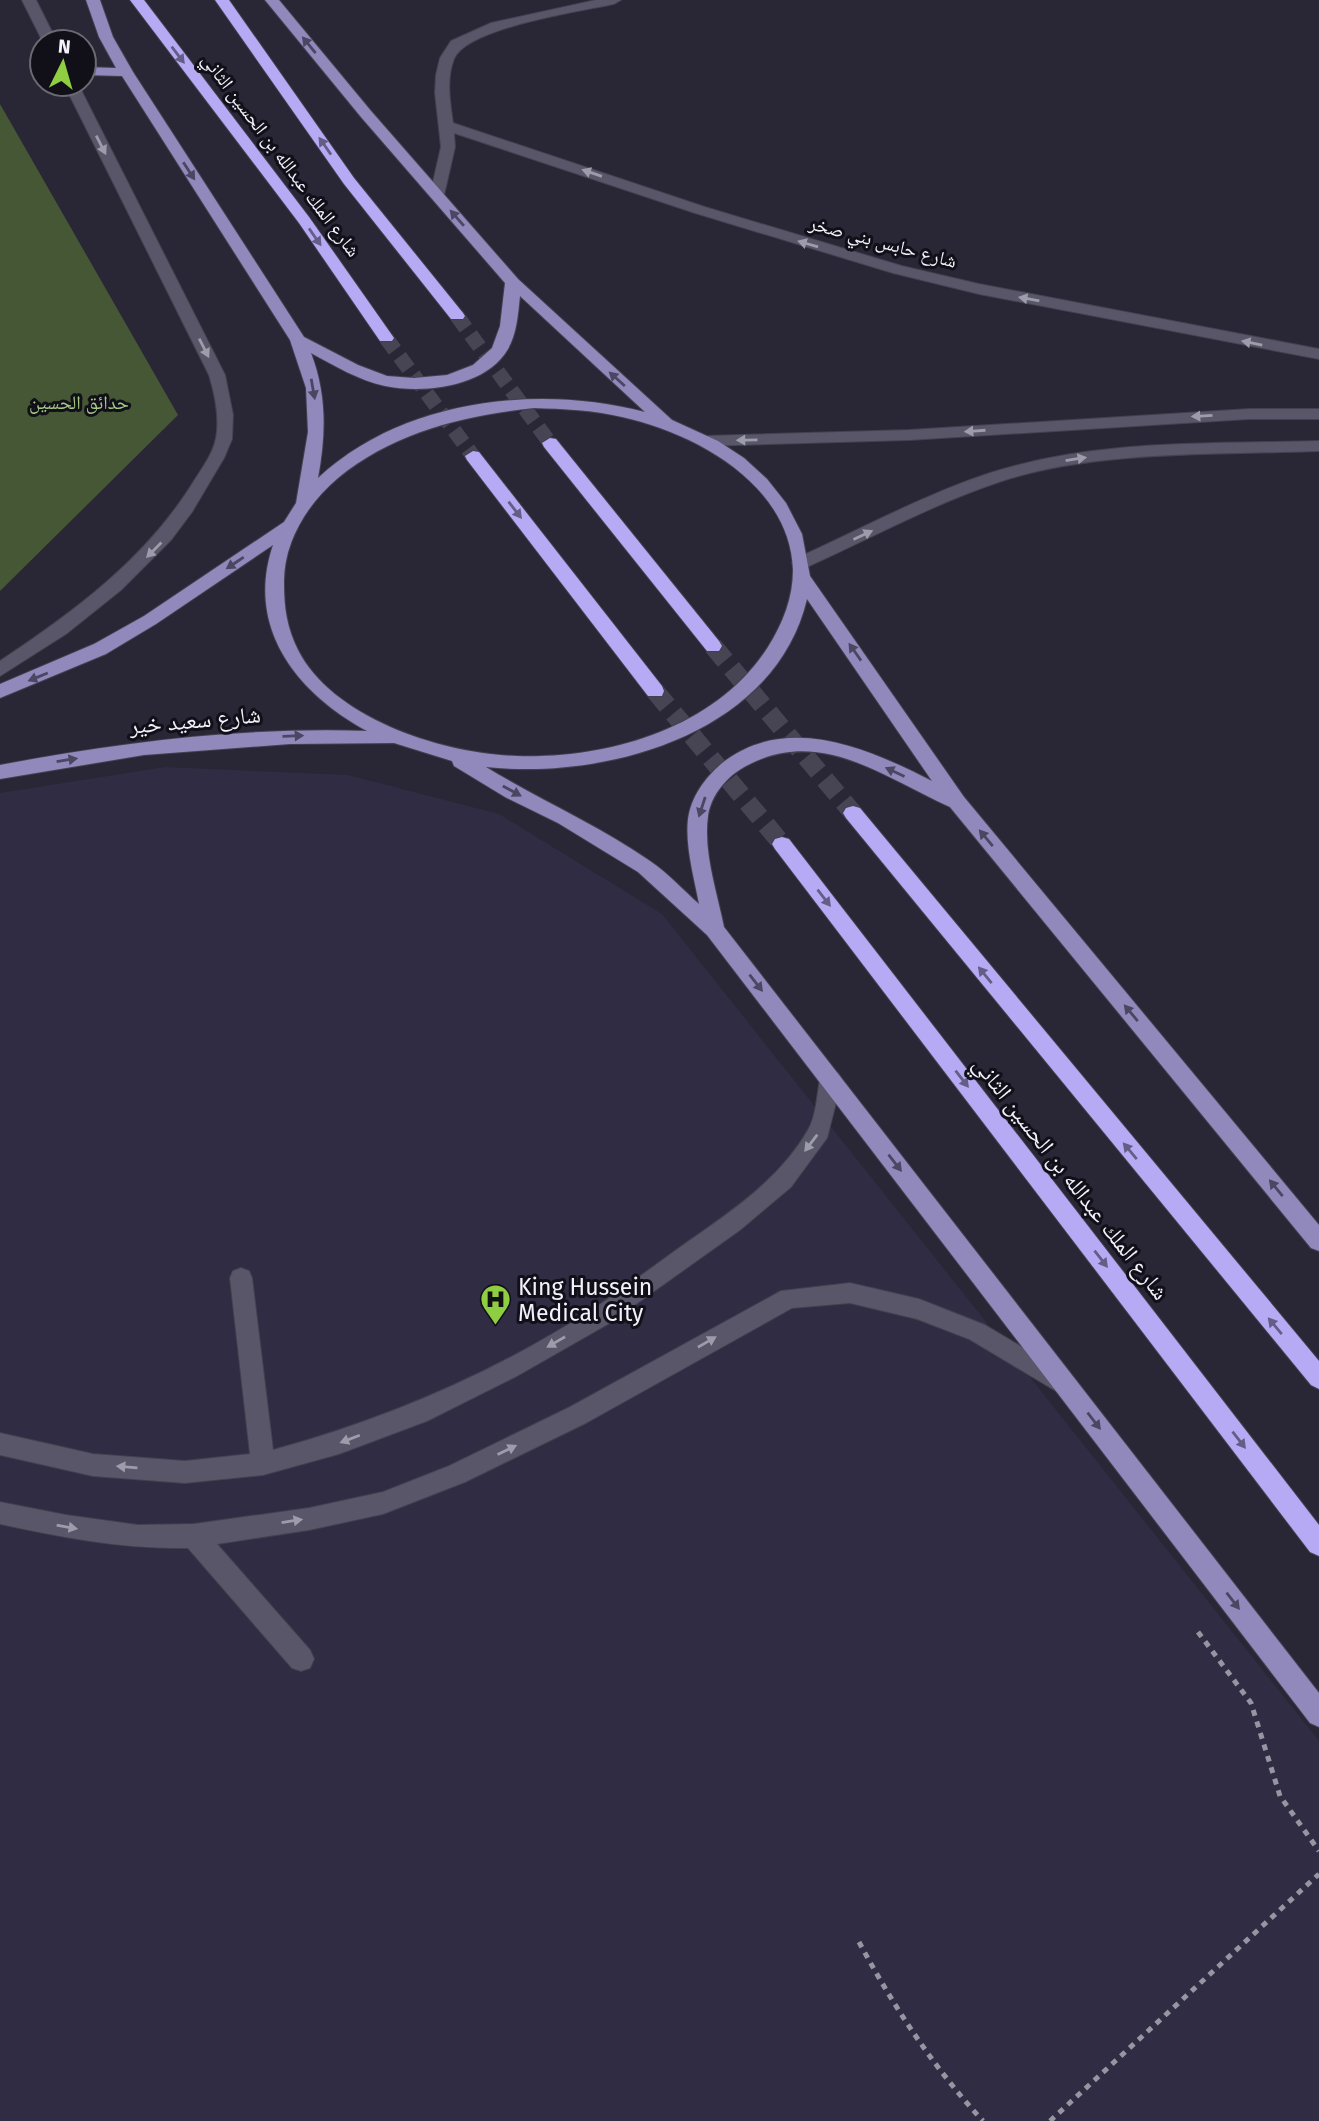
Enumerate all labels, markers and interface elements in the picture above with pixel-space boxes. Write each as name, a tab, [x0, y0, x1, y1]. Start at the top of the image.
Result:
north arrow	[28, 28, 98, 98]
text: N	[57, 35, 72, 59]
one-way arrow	[302, 36, 317, 54]
one-way arrow	[171, 46, 185, 64]
street label: شارع الملك عبدالله بن الحسين الثاني	[194, 49, 365, 264]
one-way arrow	[96, 135, 107, 155]
one-way arrow	[318, 137, 332, 155]
one-way arrow	[183, 161, 196, 181]
one-way arrow	[581, 167, 602, 178]
one-way arrow	[449, 209, 465, 227]
street label: شارع حابس بني صخر	[805, 211, 959, 276]
one-way arrow	[308, 228, 322, 246]
one-way arrow	[797, 238, 819, 249]
one-way arrow	[1018, 293, 1040, 304]
one-way arrow	[1241, 337, 1263, 348]
one-way arrow	[198, 338, 209, 358]
one-way arrow	[608, 371, 626, 387]
one-way arrow	[308, 378, 319, 400]
park label: حدائق الحسين	[29, 391, 129, 414]
one-way arrow	[1191, 411, 1213, 422]
one-way arrow	[964, 426, 986, 437]
one-way arrow	[736, 434, 758, 445]
one-way arrow	[1065, 453, 1087, 464]
one-way arrow	[508, 501, 523, 519]
one-way arrow	[852, 529, 873, 540]
one-way arrow	[145, 541, 162, 558]
one-way arrow	[225, 556, 244, 569]
one-way arrow	[848, 643, 862, 661]
one-way arrow	[28, 671, 49, 682]
street label: شارع سعيد خير	[127, 700, 262, 741]
one-way arrow	[282, 730, 304, 742]
one-way arrow	[56, 754, 78, 765]
one-way arrow	[885, 766, 906, 777]
one-way arrow	[502, 785, 521, 797]
one-way arrow	[696, 797, 706, 818]
one-way arrow	[979, 829, 994, 846]
one-way arrow	[816, 889, 831, 907]
one-way arrow	[978, 967, 993, 984]
one-way arrow	[748, 974, 762, 992]
one-way arrow	[1124, 1004, 1139, 1022]
street label: شارع الملك عبدالله بن الحسين الثاني	[963, 1051, 1175, 1308]
one-way arrow	[955, 1069, 970, 1087]
one-way arrow	[803, 1134, 818, 1152]
one-way arrow	[1123, 1142, 1138, 1159]
one-way arrow	[888, 1154, 902, 1172]
one-way arrow	[1269, 1180, 1284, 1197]
one-way arrow	[1093, 1250, 1107, 1268]
place label: King Hussein Medical City	[518, 1273, 652, 1327]
hospital icon: King Hussein Medical City	[478, 1283, 512, 1327]
one-way arrow	[1268, 1317, 1283, 1335]
one-way arrow	[546, 1336, 565, 1348]
one-way arrow	[698, 1336, 717, 1348]
one-way arrow	[1086, 1412, 1100, 1430]
one-way arrow	[1232, 1430, 1247, 1448]
one-way arrow	[340, 1434, 361, 1445]
one-way arrow	[497, 1444, 517, 1455]
one-way arrow	[116, 1461, 138, 1472]
one-way arrow	[282, 1516, 304, 1527]
one-way arrow	[56, 1522, 78, 1533]
one-way arrow	[1225, 1591, 1240, 1609]

